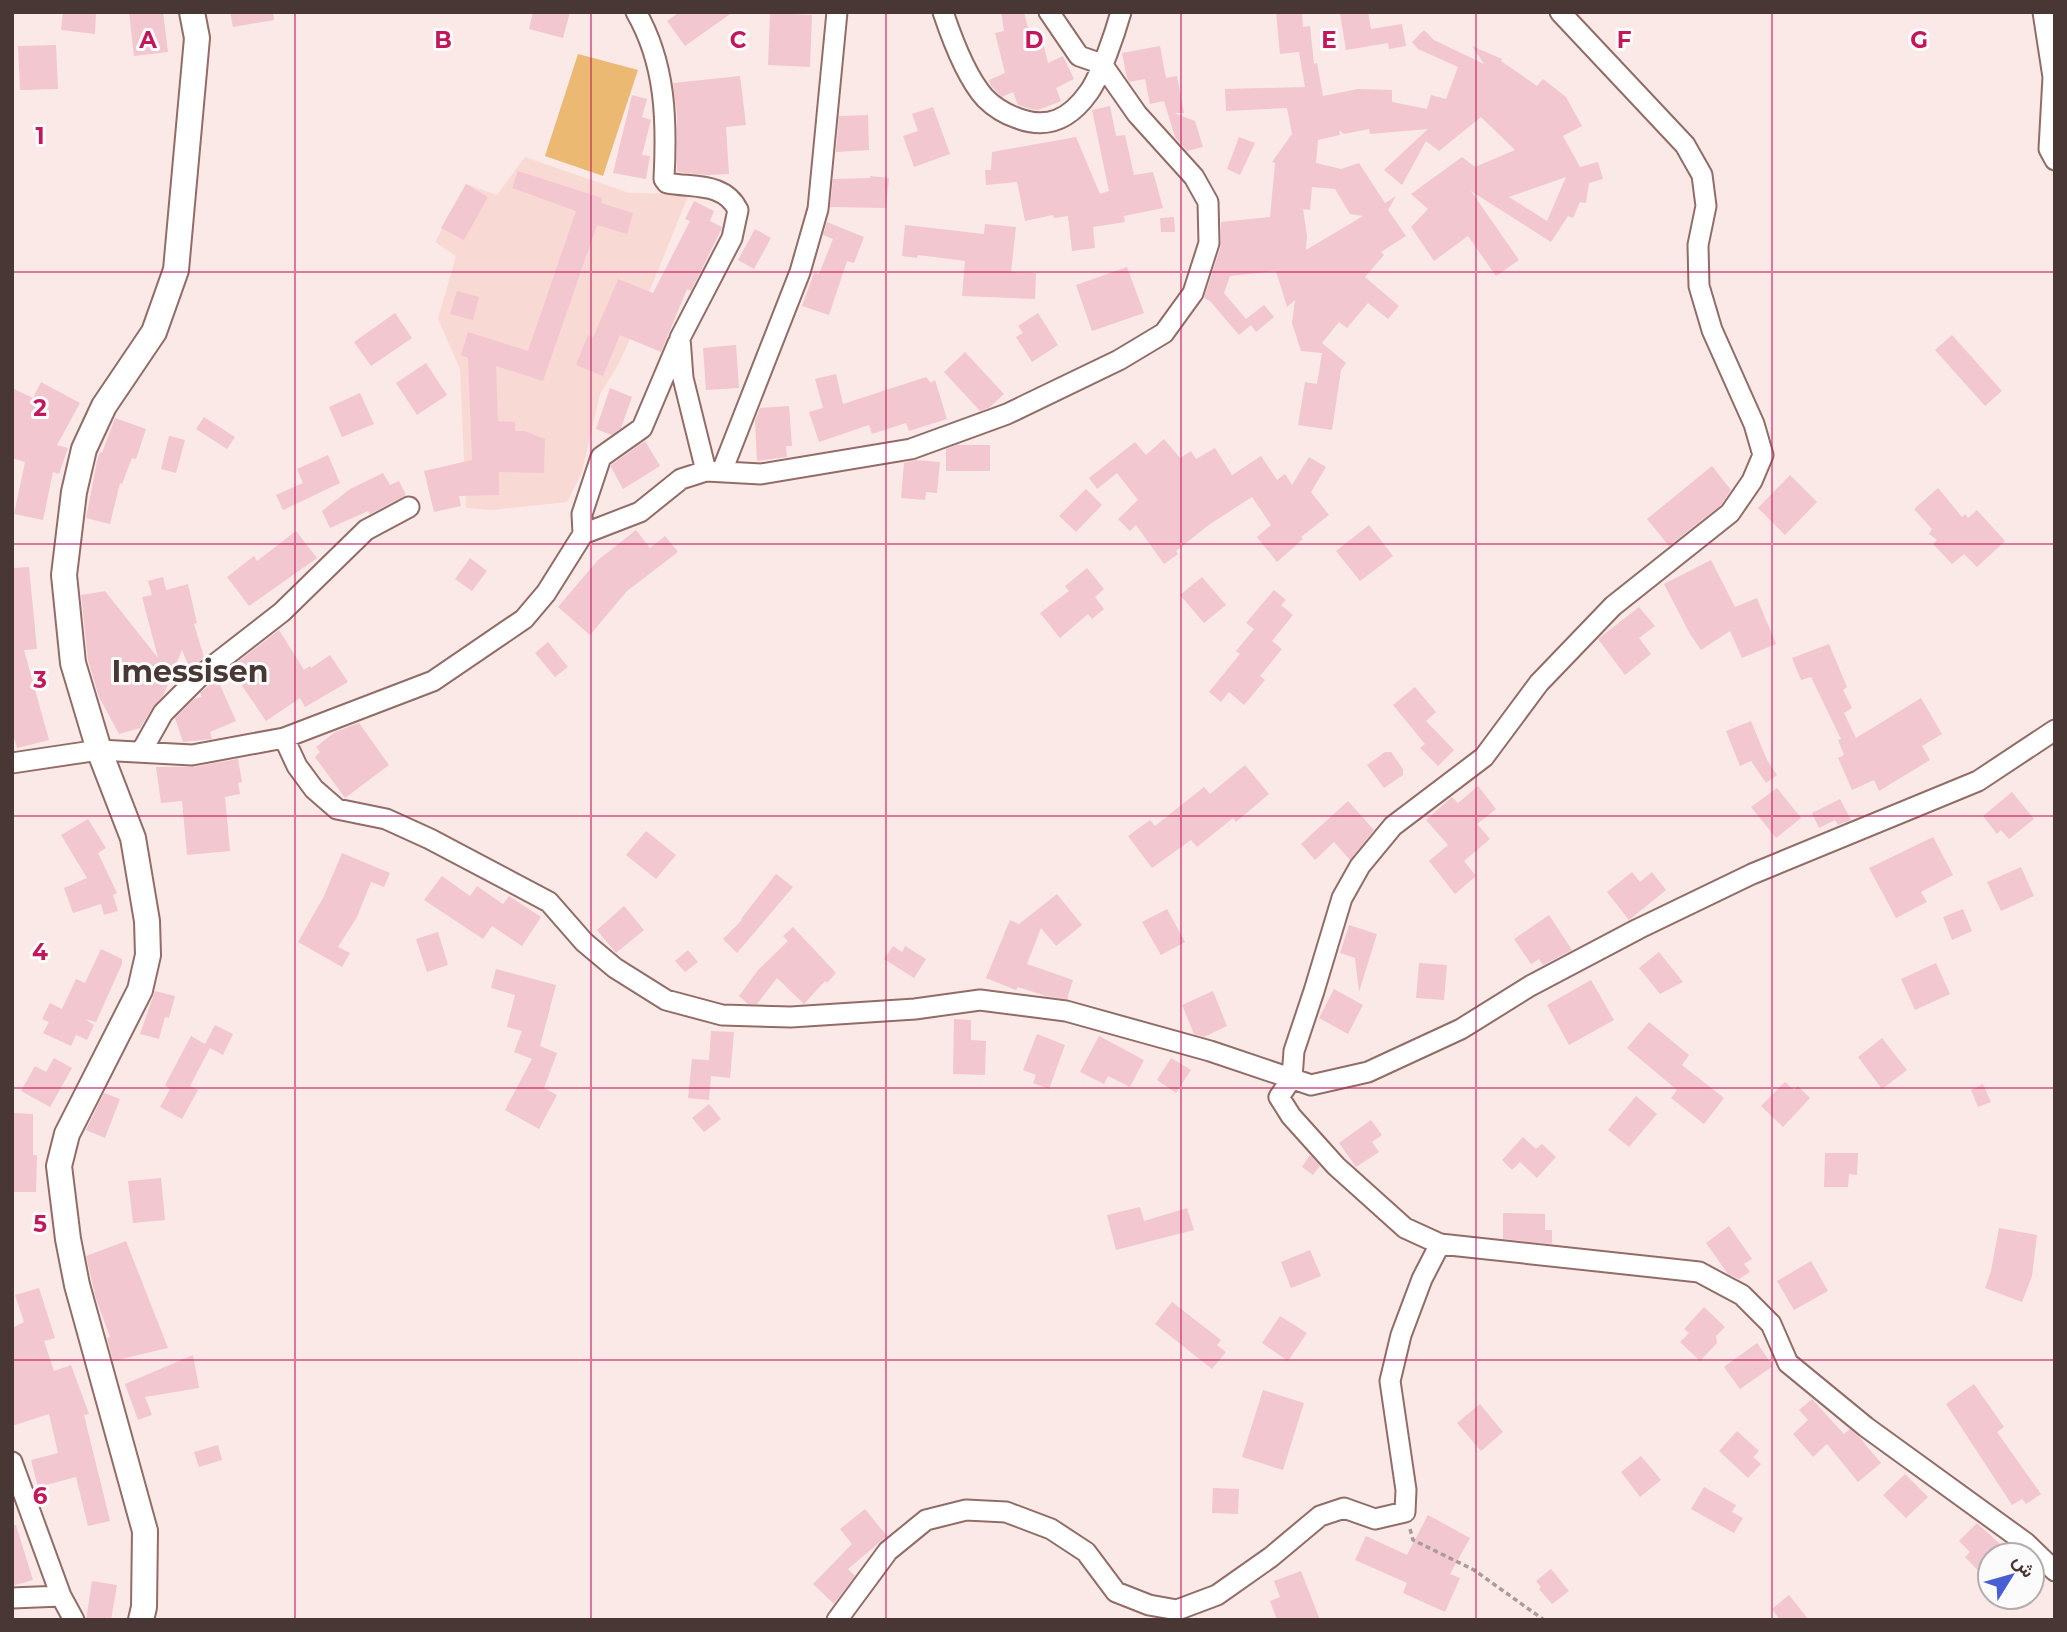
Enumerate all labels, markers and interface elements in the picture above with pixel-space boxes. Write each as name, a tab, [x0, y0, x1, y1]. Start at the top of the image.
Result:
text: A	[138, 26, 157, 54]
text: B	[434, 26, 452, 54]
text: C	[730, 26, 747, 54]
text: D	[1025, 26, 1044, 54]
text: E	[1321, 26, 1337, 54]
text: F	[1617, 26, 1632, 54]
text: G	[1910, 26, 1928, 54]
text: 1	[35, 122, 45, 150]
text: 2	[33, 394, 47, 422]
district label: Imessisen	[112, 653, 268, 690]
text: 3	[32, 666, 47, 694]
text: 4	[32, 938, 48, 966]
text: 5	[33, 1210, 47, 1238]
text: 6	[33, 1482, 48, 1510]
north arrow	[1976, 1541, 2046, 1611]
text: ش	[2008, 1550, 2040, 1582]

